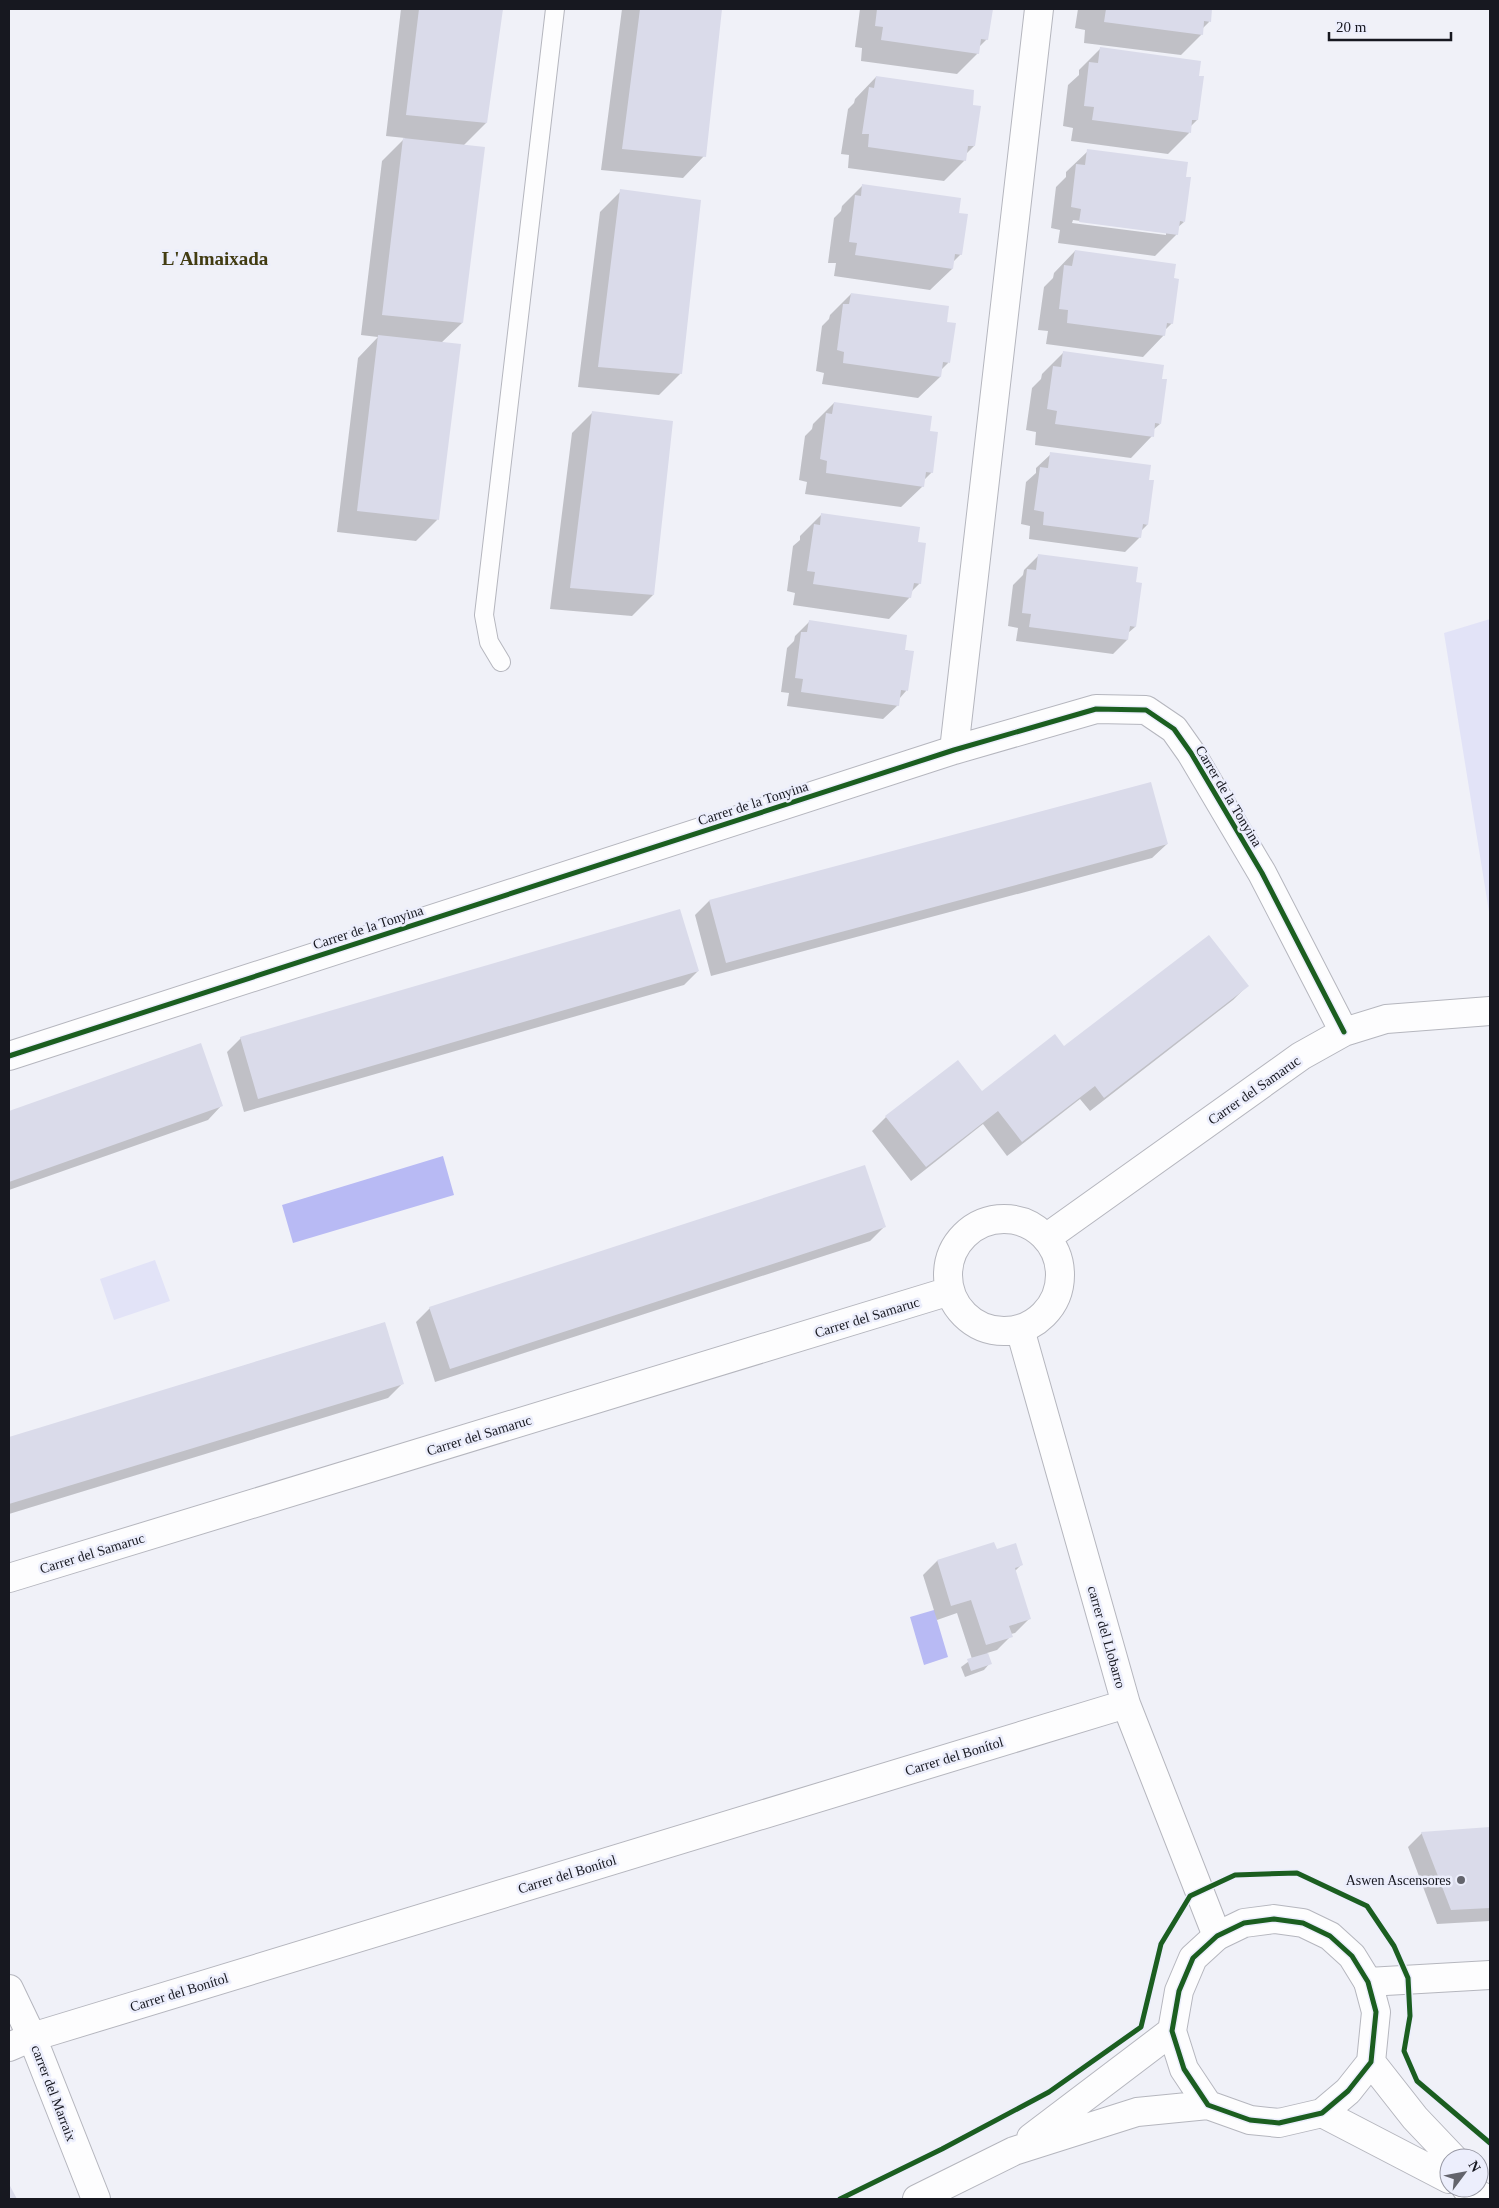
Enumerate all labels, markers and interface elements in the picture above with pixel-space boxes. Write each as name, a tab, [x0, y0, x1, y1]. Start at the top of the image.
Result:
scale bar	[1329, 10, 1452, 42]
text: 20 m	[1336, 19, 1367, 35]
district label: L'Almaixada	[162, 248, 269, 269]
street label: Carrer de la Tonyina	[1193, 743, 1265, 850]
street label: Carrer de la Tonyina	[696, 778, 811, 828]
street label: Carrer de la Tonyina	[311, 902, 426, 952]
street label: Carrer del Samaruc	[1205, 1053, 1303, 1128]
street label: Carrer del Samaruc	[813, 1294, 921, 1341]
street label: Carrer del Samaruc	[425, 1412, 533, 1459]
street label: Carrer del Samaruc	[38, 1530, 146, 1577]
street label: carrer del Llobarro	[1085, 1584, 1128, 1690]
street label: Carrer del Bonítol	[903, 1734, 1005, 1779]
street label: Carrer del Bonítol	[516, 1852, 618, 1897]
place label: Aswen Ascensores	[1346, 1873, 1451, 1888]
marker: Aswen Ascensores	[1455, 1874, 1467, 1886]
street label: Carrer del Bonítol	[128, 1970, 230, 2015]
street label: carrer del Marraix	[28, 2043, 79, 2143]
north arrow	[1439, 2148, 1489, 2198]
text: N	[1466, 2158, 1484, 2175]

